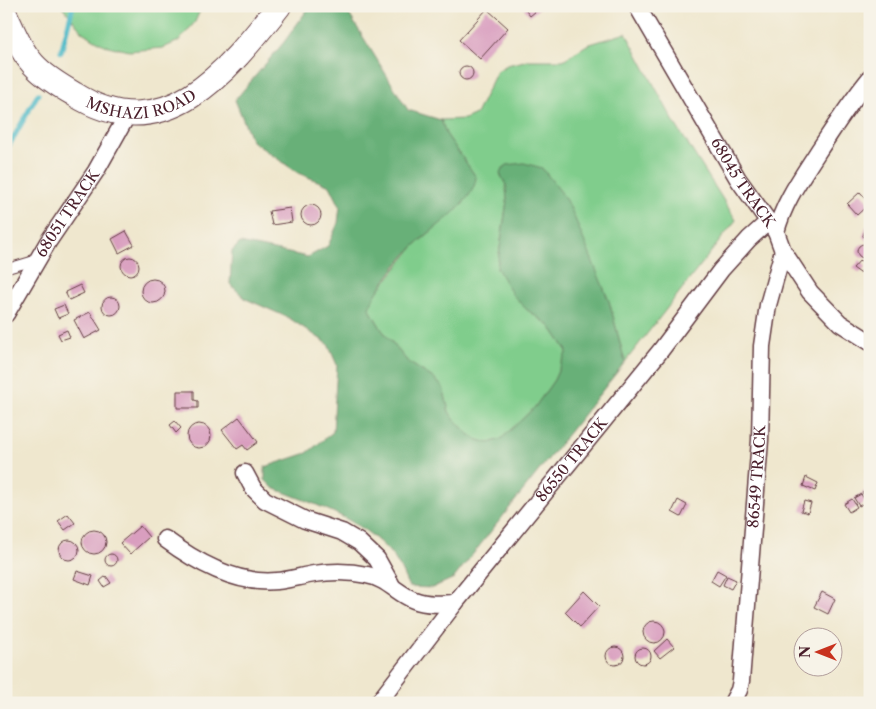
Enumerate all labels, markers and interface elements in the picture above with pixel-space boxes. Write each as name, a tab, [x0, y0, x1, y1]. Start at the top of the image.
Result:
street label: MSHAZI ROAD	[83, 85, 199, 123]
street label: 68045 TRACK	[707, 134, 780, 232]
street label: 68051 TRACK	[31, 165, 104, 260]
street label: 86550 TRACK	[531, 412, 612, 505]
street label: 86549 TRACK	[743, 424, 769, 529]
north arrow	[794, 626, 844, 676]
text: N	[796, 646, 814, 658]

